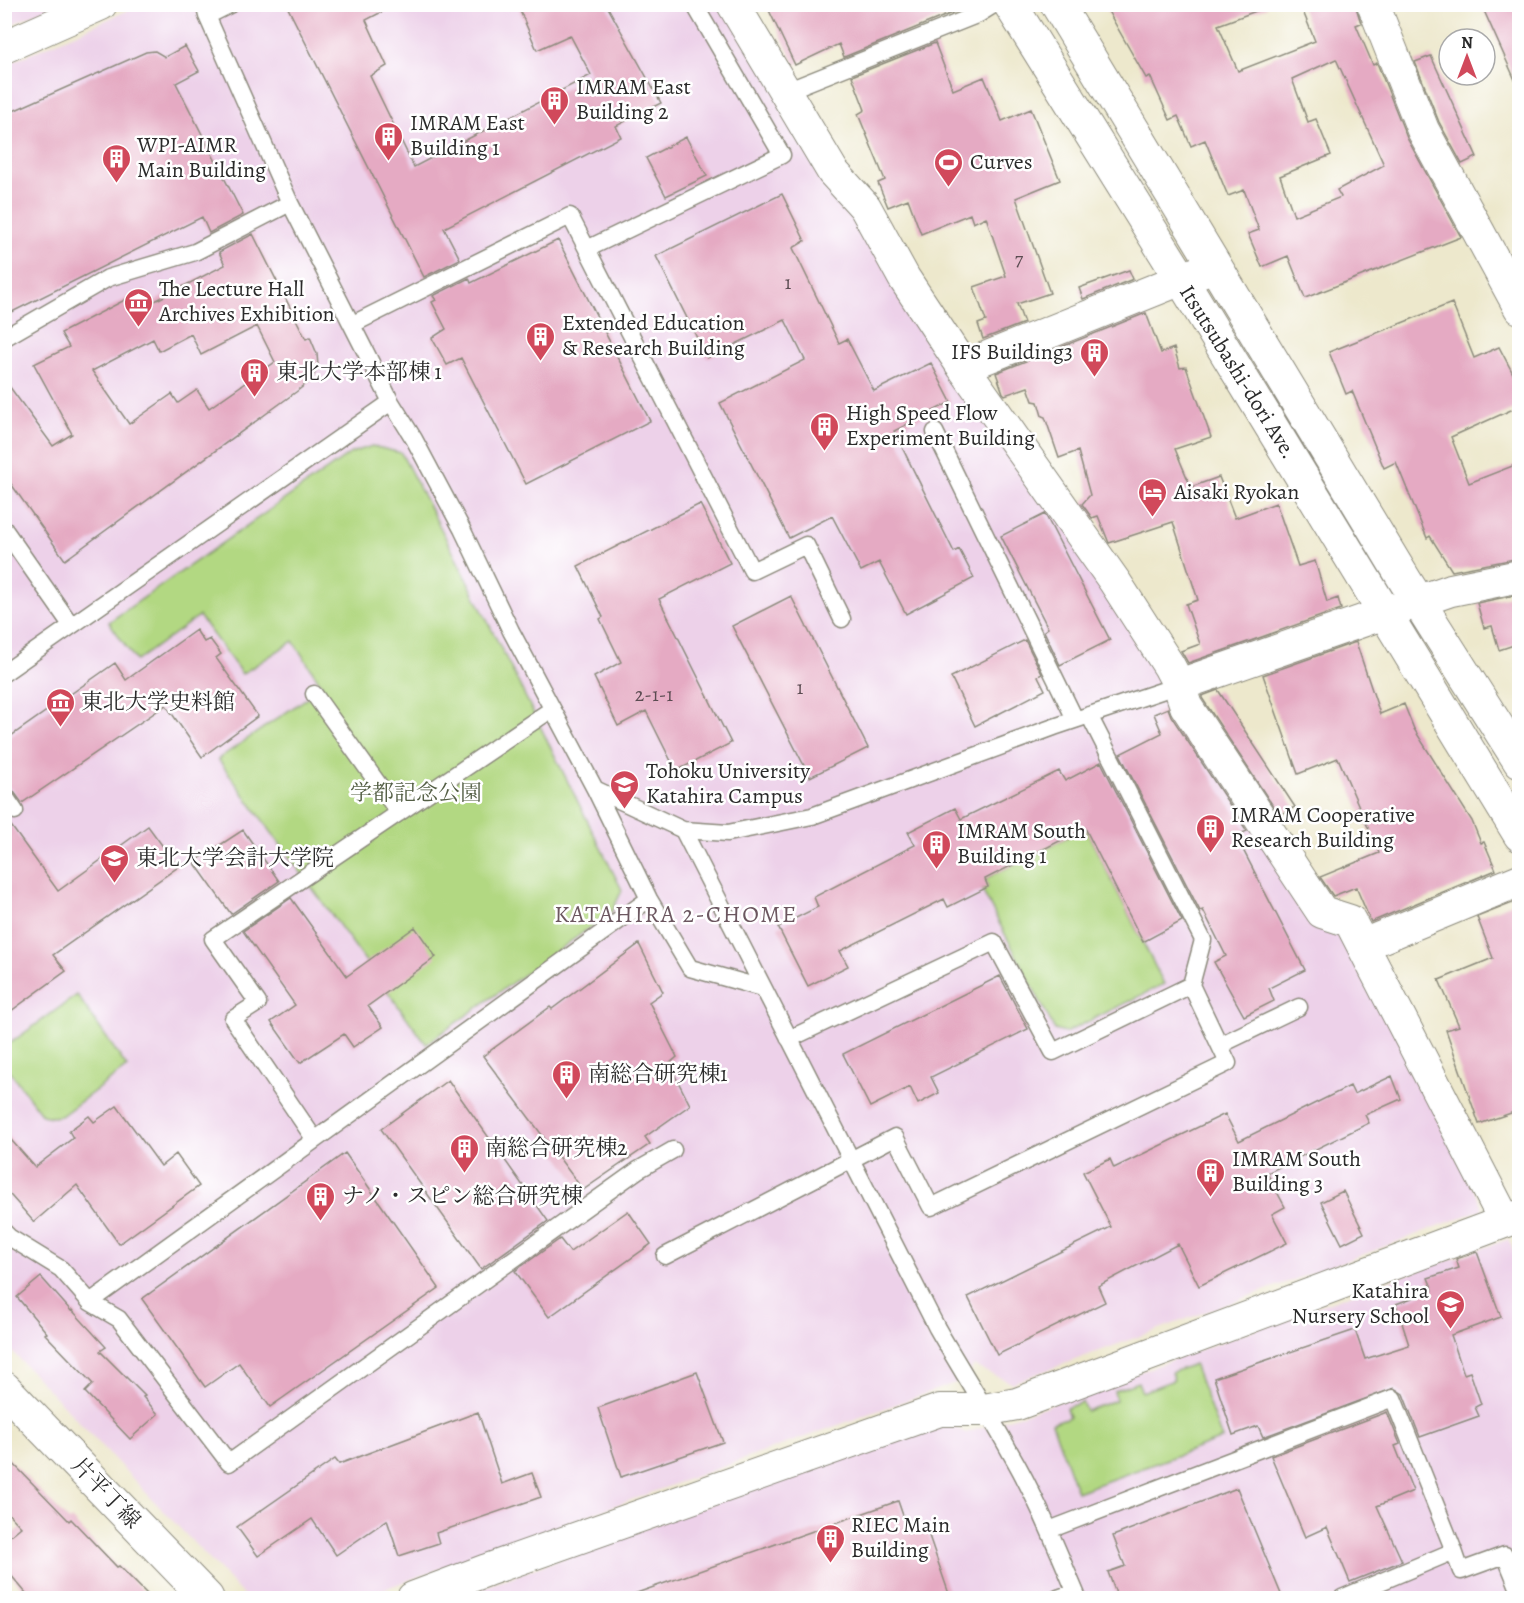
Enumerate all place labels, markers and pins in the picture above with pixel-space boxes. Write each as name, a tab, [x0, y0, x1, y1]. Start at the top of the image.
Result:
place label: IMRAM East Building 2	[576, 72, 691, 127]
building icon: IMRAM East Building 2	[539, 84, 571, 126]
place label: IMRAM East Building 1	[410, 108, 525, 163]
building icon: IMRAM East Building 1	[373, 120, 405, 162]
place label: WPI-AIMR Main Building	[136, 130, 266, 185]
building icon: WPI-AIMR Main Building	[100, 142, 132, 184]
sports icon: Curves	[933, 146, 965, 188]
place label: Curves	[970, 147, 1033, 177]
place label: The Lecture Hall Archives Exhibition	[158, 274, 335, 329]
museum icon: The Lecture Hall Archives Exhibition	[122, 286, 154, 328]
place label: Extended Education & Research Building	[562, 308, 745, 363]
building icon: Extended Education & Research Building	[525, 320, 557, 362]
building icon: IFS Building3	[1078, 336, 1110, 378]
place label: IFS Building3	[951, 337, 1073, 367]
building icon: 東北大学本部棟 1	[239, 356, 271, 398]
place label: 東北大学本部棟 1	[276, 357, 442, 387]
place label: High Speed Flow Experiment Building	[846, 398, 1035, 453]
building icon: High Speed Flow Experiment Building	[809, 410, 841, 452]
hotel icon: Aisaki Ryokan	[1137, 476, 1169, 518]
place label: Aisaki Ryokan	[1173, 477, 1299, 507]
museum icon: 東北大学史料館	[44, 686, 76, 728]
place label: 東北大学史料館	[81, 687, 235, 717]
place label: Tohoku University Katahira Campus	[646, 756, 810, 811]
school or university icon: Tohoku University Katahira Campus	[609, 768, 641, 810]
place label: IMRAM Cooperative Research Building	[1231, 800, 1415, 855]
building icon: IMRAM Cooperative Research Building	[1194, 812, 1226, 854]
place label: IMRAM South Building 1	[957, 816, 1086, 871]
building icon: IMRAM South Building 1	[920, 828, 952, 870]
school or university icon: 東北大学会計大学院	[99, 842, 131, 884]
place label: 東北大学会計大学院	[136, 843, 334, 873]
building icon: 南総合研究棟1	[551, 1058, 583, 1100]
place label: 南総合研究棟1	[588, 1059, 728, 1089]
building icon: 南総合研究棟2	[448, 1132, 480, 1174]
place label: 南総合研究棟2	[485, 1133, 627, 1163]
place label: IMRAM South Building 3	[1232, 1144, 1361, 1199]
building icon: IMRAM South Building 3	[1195, 1156, 1227, 1198]
building icon: ナノ・スピン総合研究棟	[305, 1180, 337, 1222]
place label: ナノ・スピン総合研究棟	[342, 1181, 582, 1211]
place label: Katahira Nursery School	[1292, 1276, 1430, 1331]
school or university icon: Katahira Nursery School	[1434, 1288, 1466, 1330]
place label: RIEC Main Building	[851, 1510, 950, 1565]
building icon: RIEC Main Building	[814, 1522, 846, 1564]

